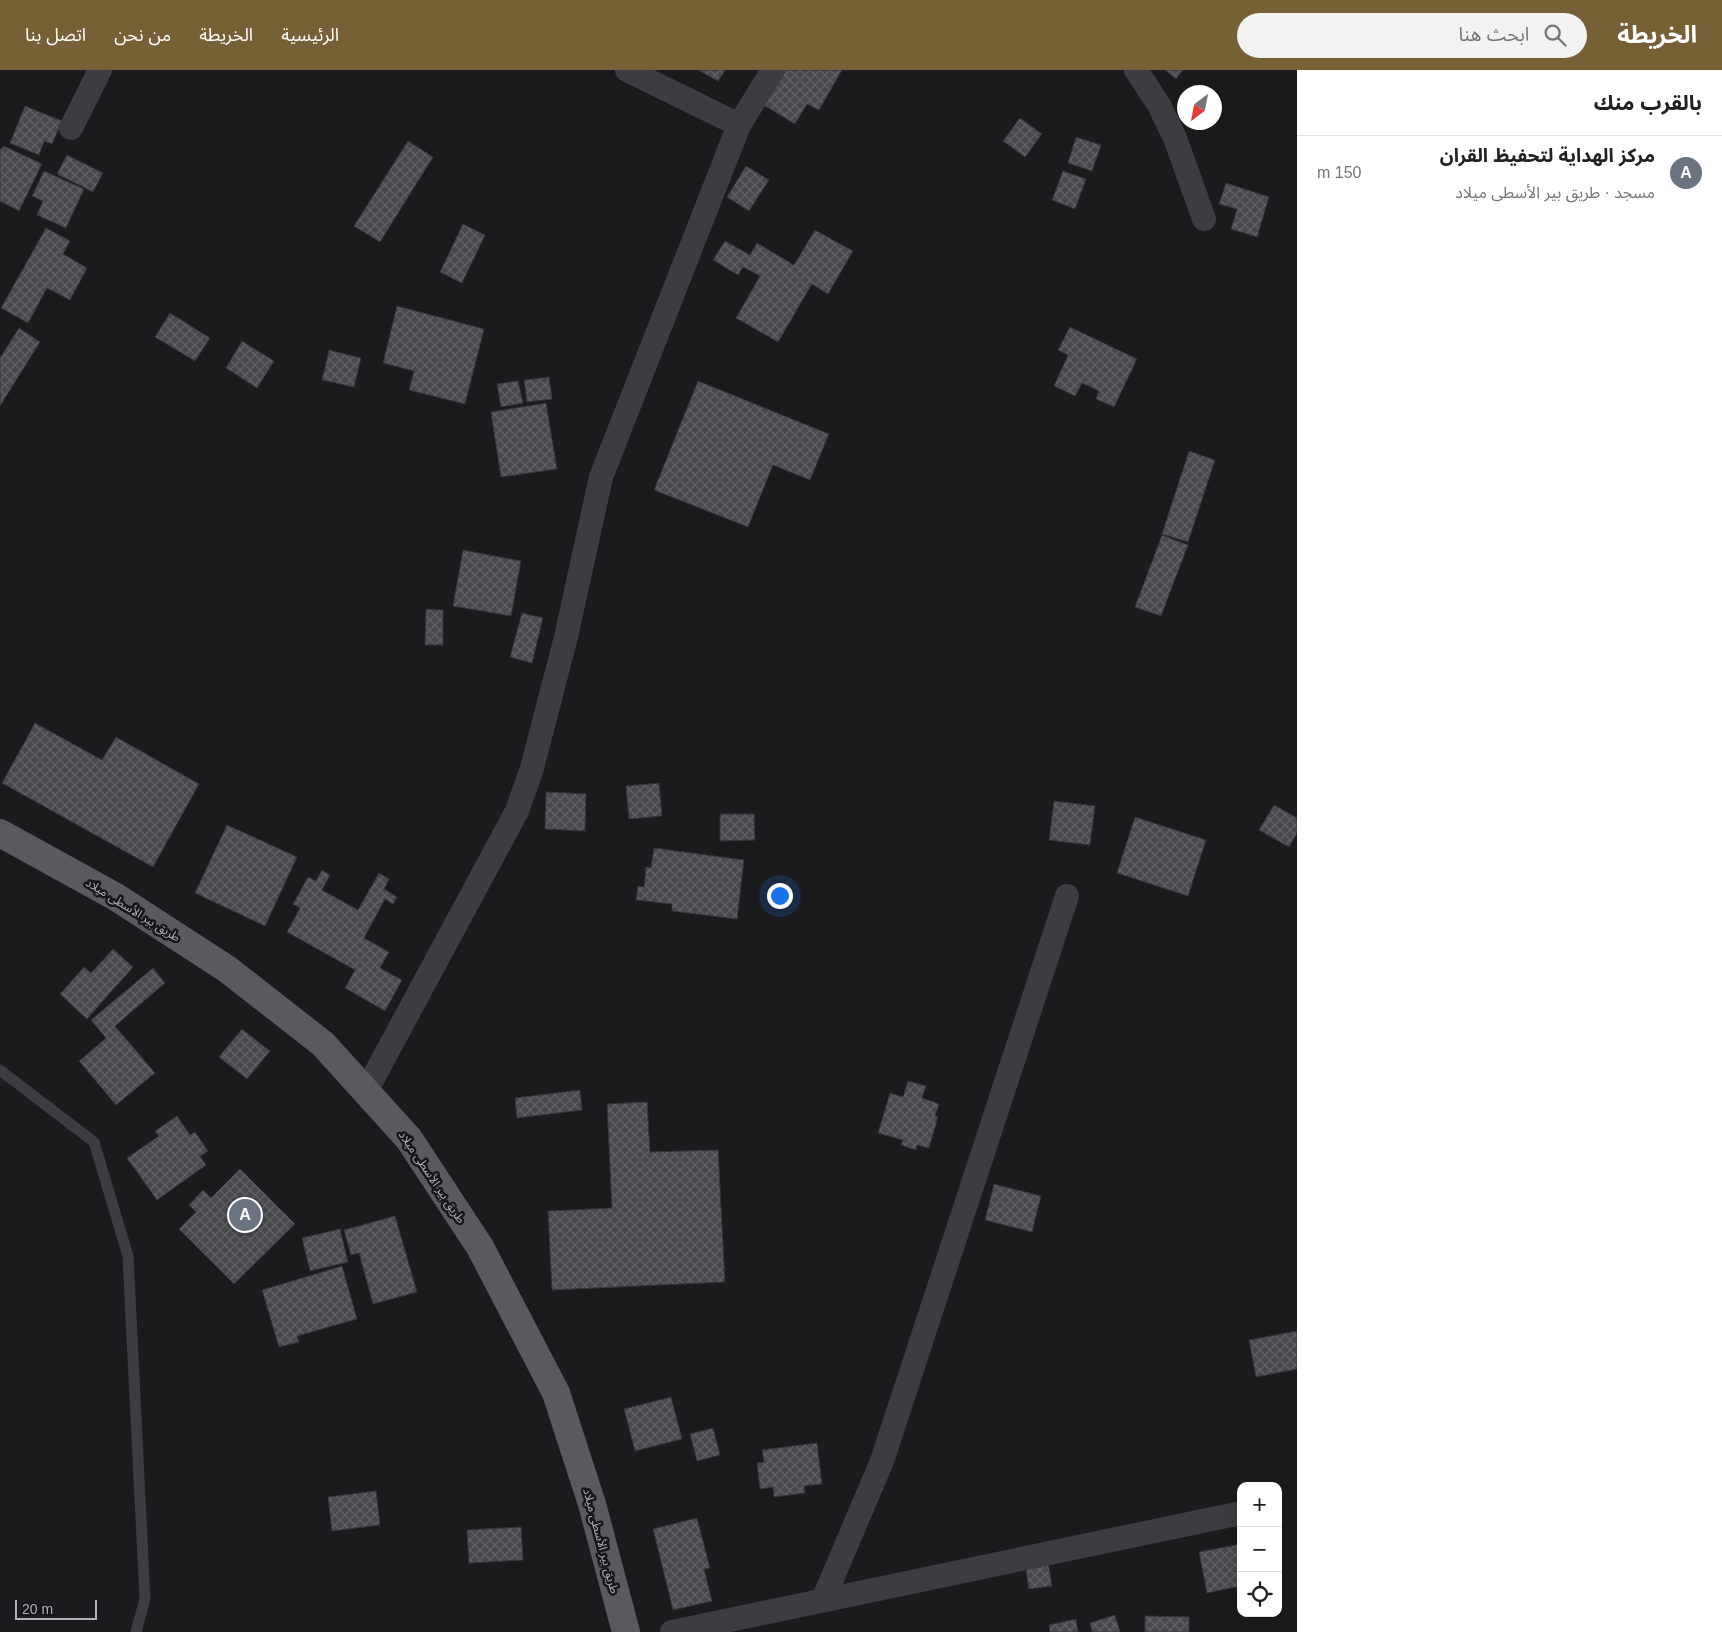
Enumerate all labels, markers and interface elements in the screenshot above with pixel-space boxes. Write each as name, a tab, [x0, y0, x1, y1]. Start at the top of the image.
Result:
search box	[1237, 13, 1587, 58]
icon: search	[1541, 21, 1569, 49]
text: الخريطة	[1617, 21, 1697, 48]
text: ابحث هنا	[1459, 24, 1529, 45]
text: اتصل بنا	[25, 25, 86, 45]
text: من نحن	[114, 25, 171, 45]
text: الخريطة	[199, 25, 253, 45]
text: الرئيسية	[281, 25, 339, 45]
north arrow	[1177, 85, 1222, 130]
text: بالقرب منك	[1594, 91, 1702, 114]
text: مركز الهداية لتحفيظ القران	[1440, 145, 1655, 166]
text: 150 m	[1317, 164, 1361, 181]
text: A	[1680, 164, 1692, 181]
text: مسجد · طريق بير الأسطى ميلاد	[1455, 184, 1655, 201]
street label: طريق بير الأسطى ميلاد	[83, 875, 183, 946]
your location	[767, 883, 793, 909]
street label: طريق بير الأسطى ميلاد	[395, 1128, 468, 1226]
pin: A	[229, 1196, 261, 1234]
map controls	[1237, 1482, 1282, 1617]
button: +	[1237, 1482, 1282, 1527]
street label: طريق بير الأسطى ميلاد	[579, 1487, 622, 1595]
button: −	[1237, 1527, 1282, 1572]
button: locate	[1237, 1572, 1282, 1617]
scale bar	[15, 1597, 98, 1620]
text: 20 m	[22, 1601, 53, 1617]

